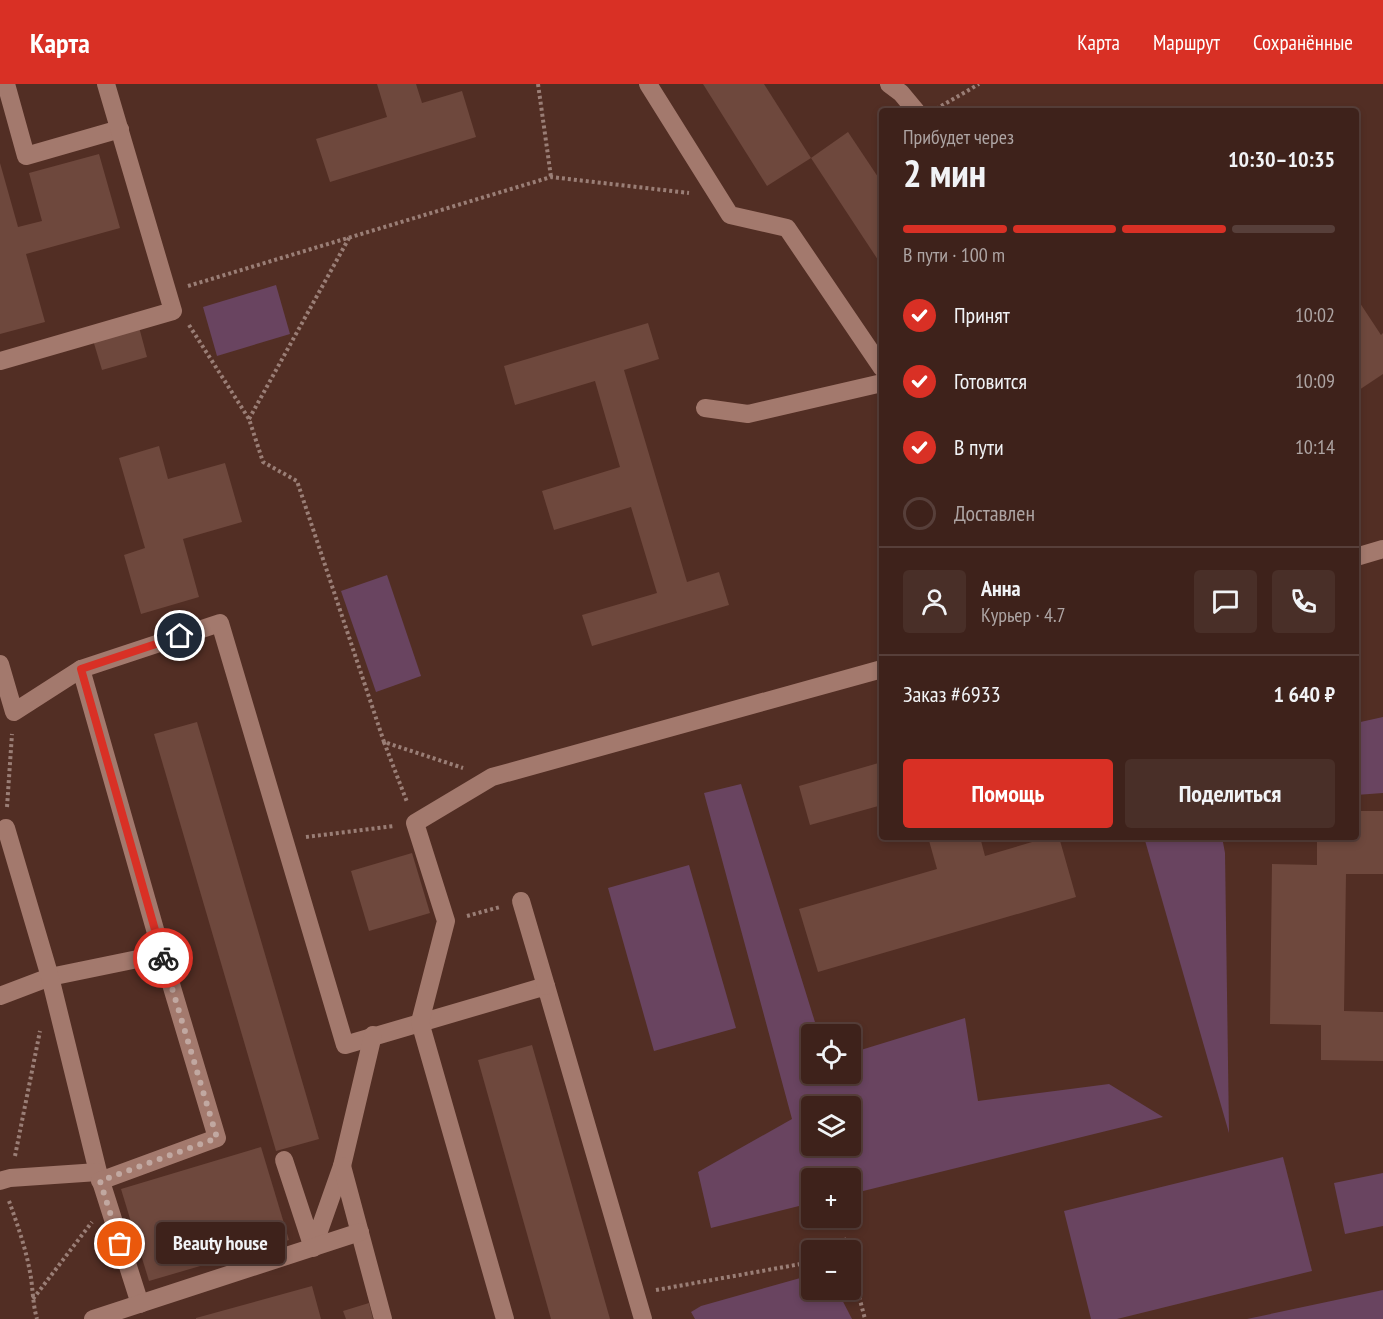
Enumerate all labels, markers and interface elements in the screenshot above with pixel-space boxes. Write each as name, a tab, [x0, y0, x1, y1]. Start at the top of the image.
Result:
text: Карта	[30, 24, 90, 61]
text: Карта	[1077, 29, 1120, 56]
text: Маршрут	[1153, 29, 1220, 56]
text: Сохранённые	[1253, 29, 1353, 56]
text: Прибудет через	[903, 124, 1014, 150]
text: 10:30–10:35	[1228, 145, 1335, 173]
text: 2 мин	[903, 147, 986, 198]
text: В пути · 100 m	[903, 242, 1005, 268]
icon: check	[903, 299, 936, 332]
text: Принят	[954, 301, 1010, 329]
text: 10:02	[1295, 302, 1335, 328]
icon: check	[903, 365, 936, 398]
text: Готовится	[954, 367, 1027, 395]
text: 10:09	[1295, 368, 1335, 394]
icon: check	[903, 431, 936, 464]
text: В пути	[954, 433, 1004, 461]
text: 10:14	[1295, 434, 1335, 460]
text: Доставлен	[954, 499, 1035, 527]
button: person	[903, 570, 966, 633]
button: chat	[1194, 570, 1257, 633]
button: phone	[1272, 570, 1335, 633]
text: Анна	[981, 574, 1021, 602]
text: Курьер · 4.7	[981, 602, 1066, 628]
pin	[154, 610, 205, 661]
icon: home	[163, 619, 196, 652]
text: Заказ #6933	[903, 680, 1001, 708]
text: 1 640 ₽	[1273, 680, 1335, 708]
button: Помощь	[903, 759, 1113, 828]
button: Поделиться	[1125, 759, 1335, 828]
courier	[133, 928, 193, 988]
icon: bike	[147, 942, 180, 975]
map controls	[801, 1024, 861, 1300]
button: locate	[801, 1024, 861, 1084]
button: layers	[801, 1096, 861, 1156]
button: +	[801, 1168, 861, 1228]
pin	[94, 1218, 145, 1269]
callout: Beauty house	[156, 1223, 285, 1265]
icon: bag	[103, 1227, 136, 1260]
text: Beauty house	[173, 1230, 268, 1256]
button: −	[801, 1240, 861, 1300]

